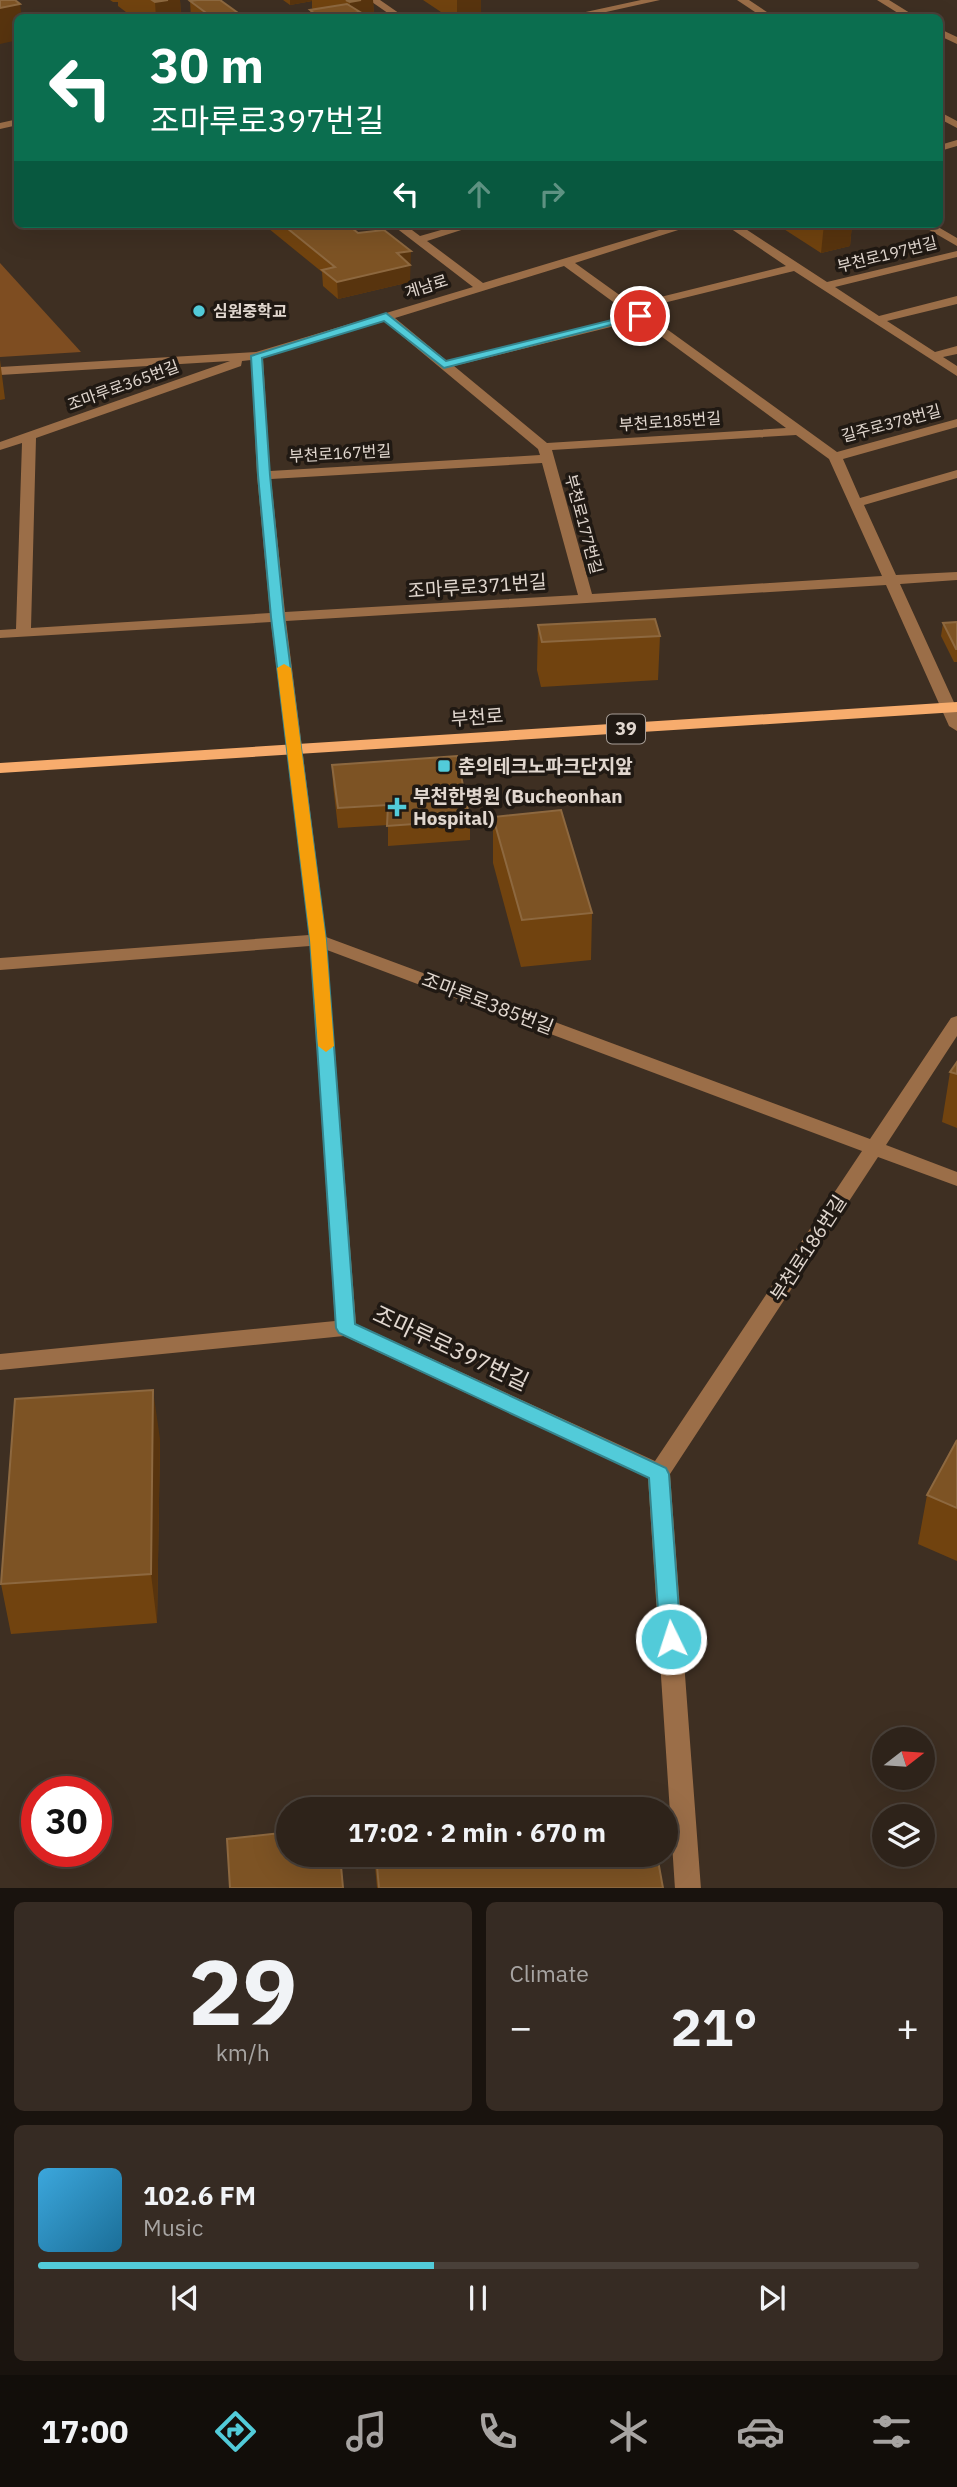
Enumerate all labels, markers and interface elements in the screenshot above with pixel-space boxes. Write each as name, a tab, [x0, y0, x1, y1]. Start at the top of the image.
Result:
text: 30 m	[150, 33, 264, 96]
icon: left	[35, 42, 126, 133]
text: 조마루로397번길	[150, 99, 384, 141]
icon: left	[387, 175, 425, 213]
icon: ahead	[460, 175, 498, 213]
icon: right	[533, 175, 571, 213]
street label: 부천로197번길	[835, 232, 939, 276]
street label: 계남로	[402, 270, 450, 302]
pin	[610, 286, 670, 346]
icon: arrive	[621, 297, 659, 335]
place label: 심원중학교	[213, 301, 287, 321]
marker: 심원중학교	[191, 303, 207, 319]
street label: 조마루로365번길	[65, 356, 181, 414]
street label: 길주로378번길	[839, 400, 943, 446]
street label: 부천로185번길	[618, 407, 722, 435]
street label: 부천로167번길	[288, 440, 392, 466]
street label: 부천로177번길	[561, 472, 607, 576]
street label: 조마루로371번길	[407, 569, 547, 603]
street label: 부천로	[450, 703, 504, 731]
road number: 39	[607, 714, 645, 744]
place label: 춘의테크노파크단지앞	[458, 754, 633, 778]
marker: 춘의테크노파크단지앞	[436, 758, 452, 774]
place label: 부천한병원 (Bucheonhan Hospital)	[413, 784, 623, 830]
marker: 부천한병원 (Bucheonhan Hospital)	[387, 797, 407, 817]
street label: 조마루로385번길	[419, 967, 557, 1039]
street label: 부천로186번길	[765, 1190, 851, 1306]
street label: 조마루로397번길	[369, 1298, 534, 1396]
position arrow	[634, 1602, 708, 1676]
north arrow	[872, 1727, 934, 1790]
map controls	[872, 1727, 935, 1867]
speed limit sign: 30	[21, 1776, 112, 1867]
button: layers	[872, 1804, 935, 1867]
text: 17:02 · 2 min · 670 m	[348, 1815, 606, 1849]
text: 29	[188, 1932, 297, 2050]
text: Climate	[510, 1958, 589, 1988]
text: 21°	[671, 1993, 758, 2060]
text: −	[510, 2002, 532, 2051]
text: +	[896, 2002, 919, 2051]
text: km/h	[216, 2037, 270, 2067]
text: 102.6 FM	[143, 2178, 256, 2212]
text: Music	[143, 2212, 203, 2242]
icon: previous	[166, 2279, 204, 2317]
icon: pause	[459, 2279, 497, 2317]
icon: next	[753, 2279, 791, 2317]
icon: directions	[211, 2407, 260, 2456]
icon: music	[342, 2407, 391, 2456]
icon: phone	[473, 2407, 522, 2456]
icon: climate	[604, 2407, 653, 2456]
icon: car	[736, 2407, 785, 2456]
icon: filters	[867, 2407, 916, 2456]
text: 17:00	[41, 2410, 128, 2452]

